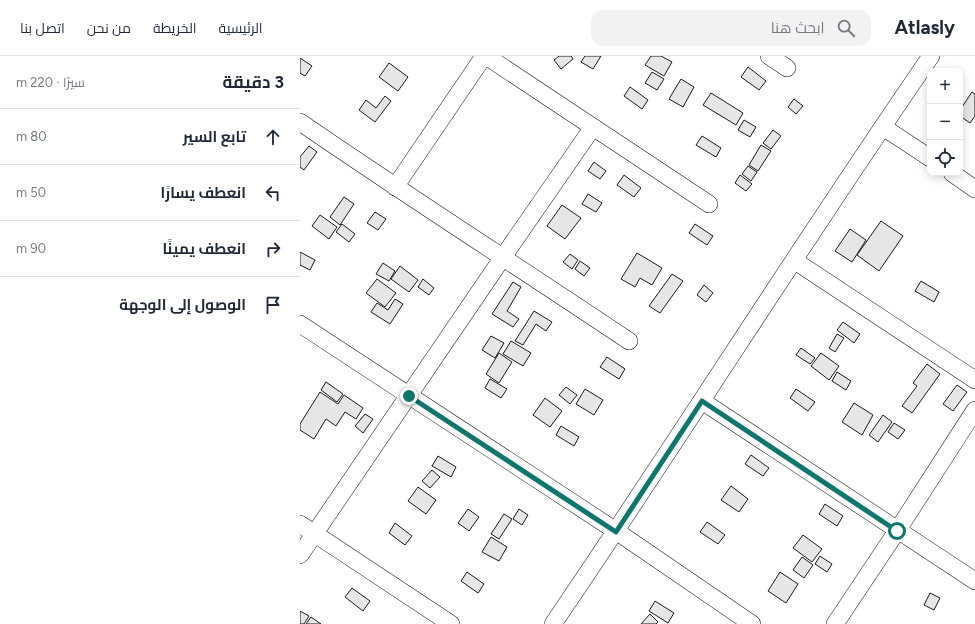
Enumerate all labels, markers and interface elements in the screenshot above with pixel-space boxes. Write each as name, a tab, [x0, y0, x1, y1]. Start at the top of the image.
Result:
search box	[591, 10, 871, 46]
text: Atlasly	[895, 16, 955, 39]
icon: search	[835, 17, 857, 39]
text: ابحث هنا	[771, 19, 825, 37]
text: اتصل بنا	[20, 20, 65, 37]
text: من نحن	[87, 20, 131, 37]
text: الخريطة	[153, 20, 197, 37]
text: الرئيسية	[219, 20, 263, 37]
map controls	[927, 68, 963, 176]
button: +	[927, 68, 963, 104]
text: 3 دقيقة	[222, 72, 284, 92]
text: سيرًا · 220 m	[16, 75, 85, 90]
button: −	[927, 104, 963, 140]
icon: ahead	[262, 126, 284, 148]
text: تابع السير	[183, 128, 246, 146]
text: 80 m	[16, 129, 47, 144]
button: locate	[927, 140, 963, 176]
icon: left	[262, 182, 284, 204]
text: انعطف يسارًا	[161, 184, 246, 202]
text: 50 m	[16, 185, 46, 200]
icon: right	[262, 238, 284, 260]
text: انعطف يمينًا	[162, 240, 246, 258]
text: 90 m	[16, 241, 46, 256]
icon: arrive	[262, 294, 284, 316]
text: الوصول إلى الوجهة	[119, 296, 246, 314]
route end	[400, 387, 418, 405]
route start	[888, 522, 906, 540]

